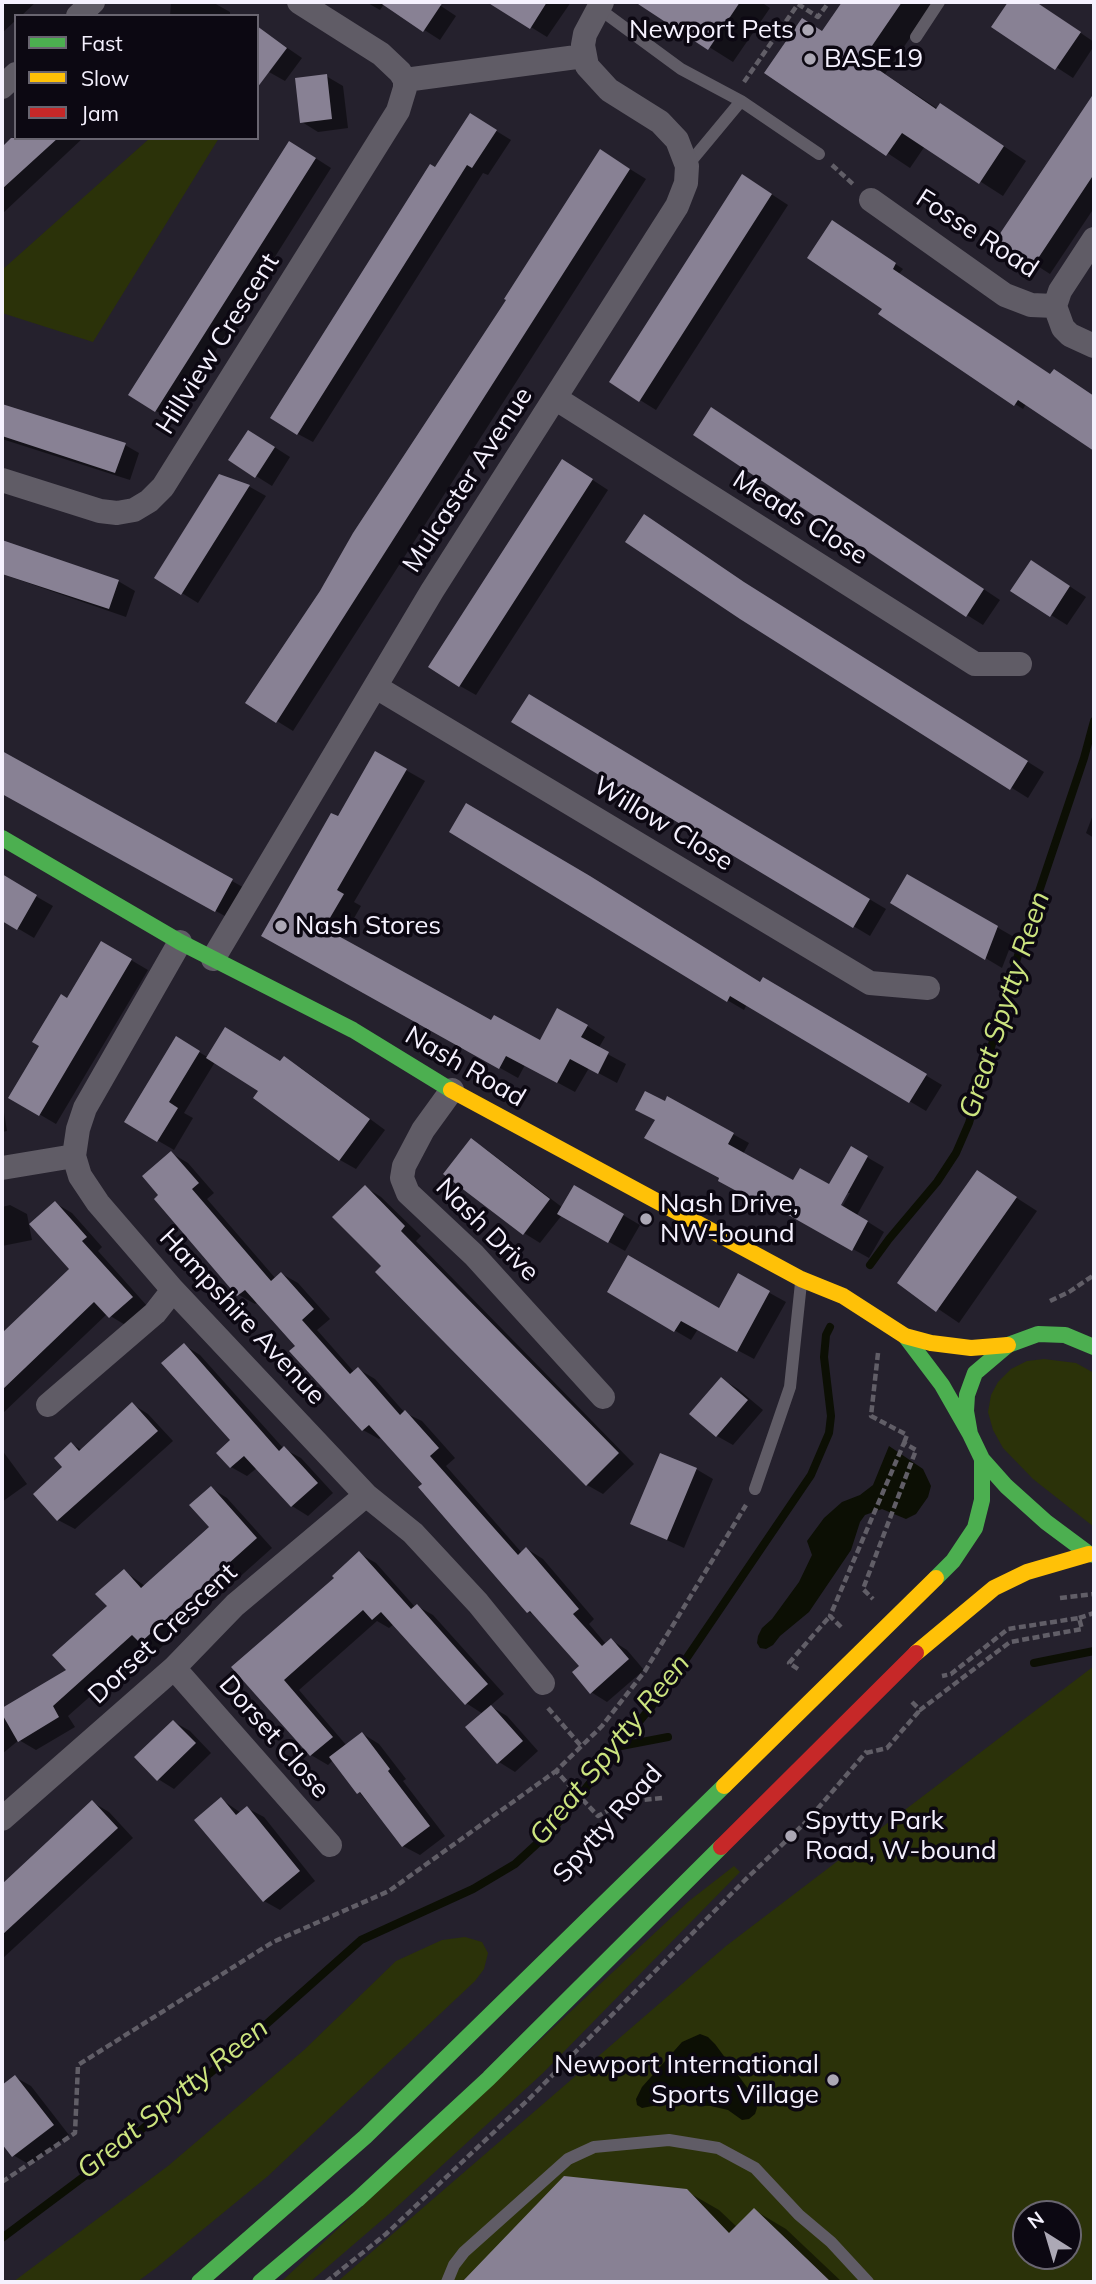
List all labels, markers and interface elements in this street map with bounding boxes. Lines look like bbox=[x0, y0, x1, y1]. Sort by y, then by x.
legend bbox=[14, 14, 259, 140]
place label: Newport Pets bbox=[629, 14, 794, 46]
marker: Newport Pets bbox=[800, 22, 816, 38]
text: Fast bbox=[81, 30, 123, 56]
place label: BASE19 bbox=[824, 43, 923, 75]
marker: BASE19 bbox=[802, 51, 818, 67]
text: Slow bbox=[81, 65, 129, 91]
text: Jam bbox=[81, 100, 119, 126]
street label: Fosse Road bbox=[910, 183, 1044, 285]
street label: Hillview Crescent bbox=[150, 248, 286, 440]
street label: Mulcaster Avenue bbox=[396, 382, 540, 578]
street label: Meads Close bbox=[727, 464, 873, 572]
street label: Willow Close bbox=[588, 770, 738, 878]
water label: Great Spytty Reen bbox=[953, 887, 1057, 1123]
place label: Nash Stores bbox=[295, 910, 441, 942]
marker: Nash Stores bbox=[273, 918, 289, 934]
street label: Nash Road bbox=[399, 1020, 531, 1114]
street label: Nash Drive bbox=[429, 1172, 545, 1288]
place label: Nash Drive, NW-bound bbox=[660, 1188, 799, 1250]
marker: Nash Drive, NW-bound bbox=[638, 1211, 654, 1227]
street label: Hampshire Avenue bbox=[152, 1223, 332, 1411]
street label: Dorset Crescent bbox=[82, 1557, 244, 1711]
water label: Great Spytty Reen bbox=[523, 1648, 697, 1852]
street label: Dorset Close bbox=[212, 1669, 336, 1805]
street label: Spytty Road bbox=[547, 1759, 669, 1889]
place label: Spytty Park Road, W-bound bbox=[805, 1805, 997, 1867]
marker: Spytty Park Road, W-bound bbox=[783, 1828, 799, 1844]
water label: Great Spytty Reen bbox=[71, 2012, 275, 2186]
place label: Newport International Sports Village bbox=[554, 2049, 819, 2110]
marker: Newport International Sports Village bbox=[825, 2072, 841, 2088]
north arrow bbox=[1012, 2200, 1082, 2270]
text: N bbox=[1023, 2206, 1049, 2234]

